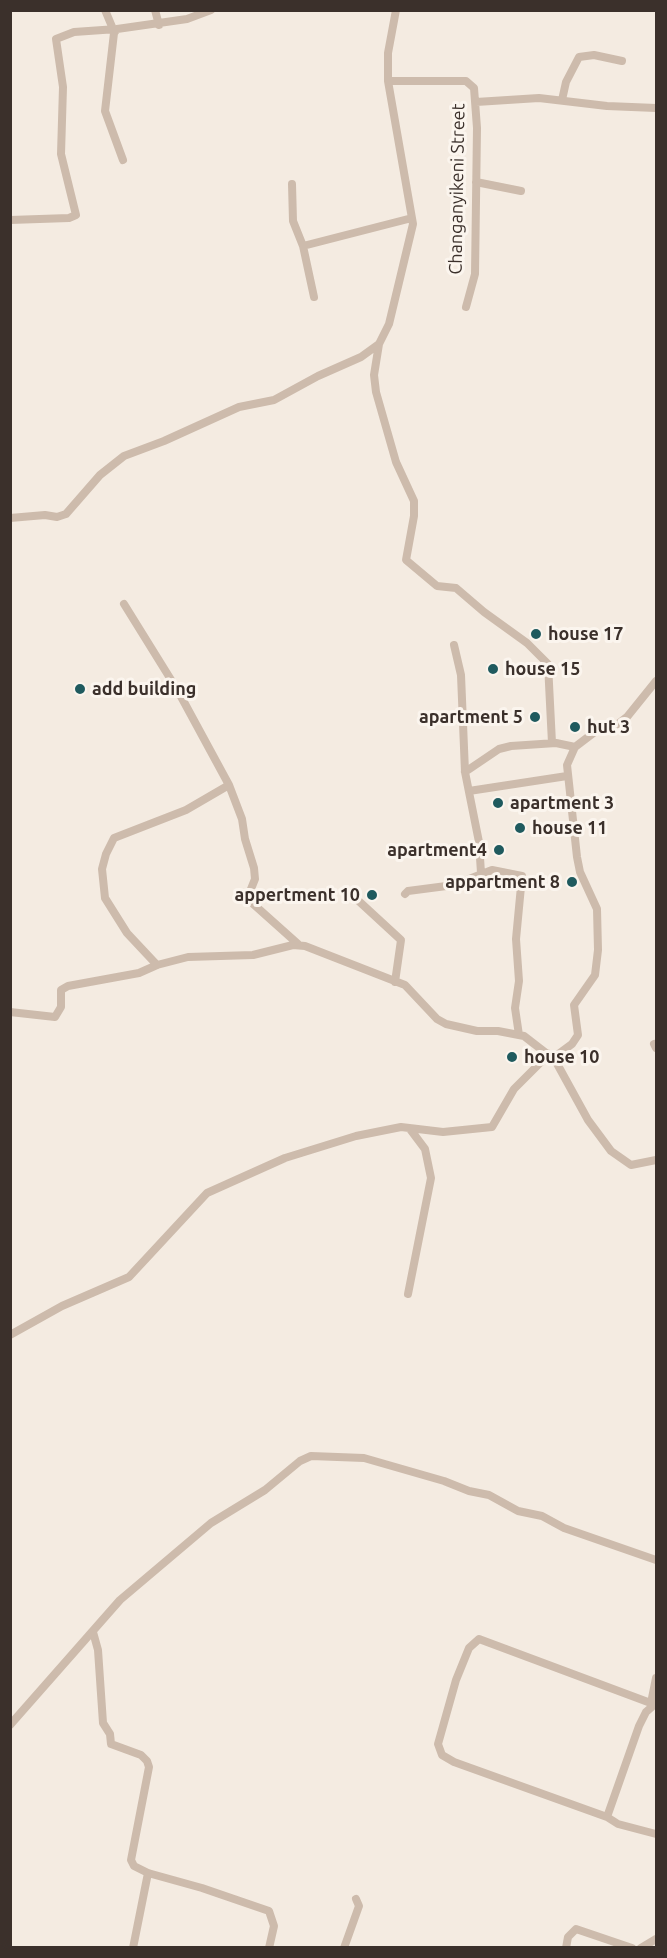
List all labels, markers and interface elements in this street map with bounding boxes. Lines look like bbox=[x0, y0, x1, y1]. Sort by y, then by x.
street label: Changanyikeni Street bbox=[445, 103, 469, 275]
place label: house 17 bbox=[548, 623, 623, 645]
marker: house 17 bbox=[529, 627, 543, 641]
place label: house 15 bbox=[505, 658, 580, 680]
marker: house 15 bbox=[486, 662, 500, 676]
place label: add building bbox=[92, 678, 196, 700]
marker: add building bbox=[73, 682, 87, 696]
place label: apartment 5 bbox=[419, 706, 523, 728]
marker: apartment 5 bbox=[528, 710, 542, 724]
place label: hut 3 bbox=[587, 716, 630, 738]
marker: hut 3 bbox=[568, 720, 582, 734]
place label: apartment 3 bbox=[510, 792, 614, 814]
marker: apartment 3 bbox=[491, 796, 505, 810]
place label: house 11 bbox=[532, 817, 607, 839]
marker: house 11 bbox=[513, 821, 527, 835]
place label: apartment4 bbox=[387, 839, 487, 861]
marker: apartment4 bbox=[492, 843, 506, 857]
place label: appartment 8 bbox=[445, 871, 560, 893]
marker: appartment 8 bbox=[565, 875, 579, 889]
place label: appertment 10 bbox=[234, 884, 360, 906]
marker: appertment 10 bbox=[365, 888, 379, 902]
place label: house 10 bbox=[524, 1046, 599, 1068]
marker: house 10 bbox=[505, 1050, 519, 1064]

